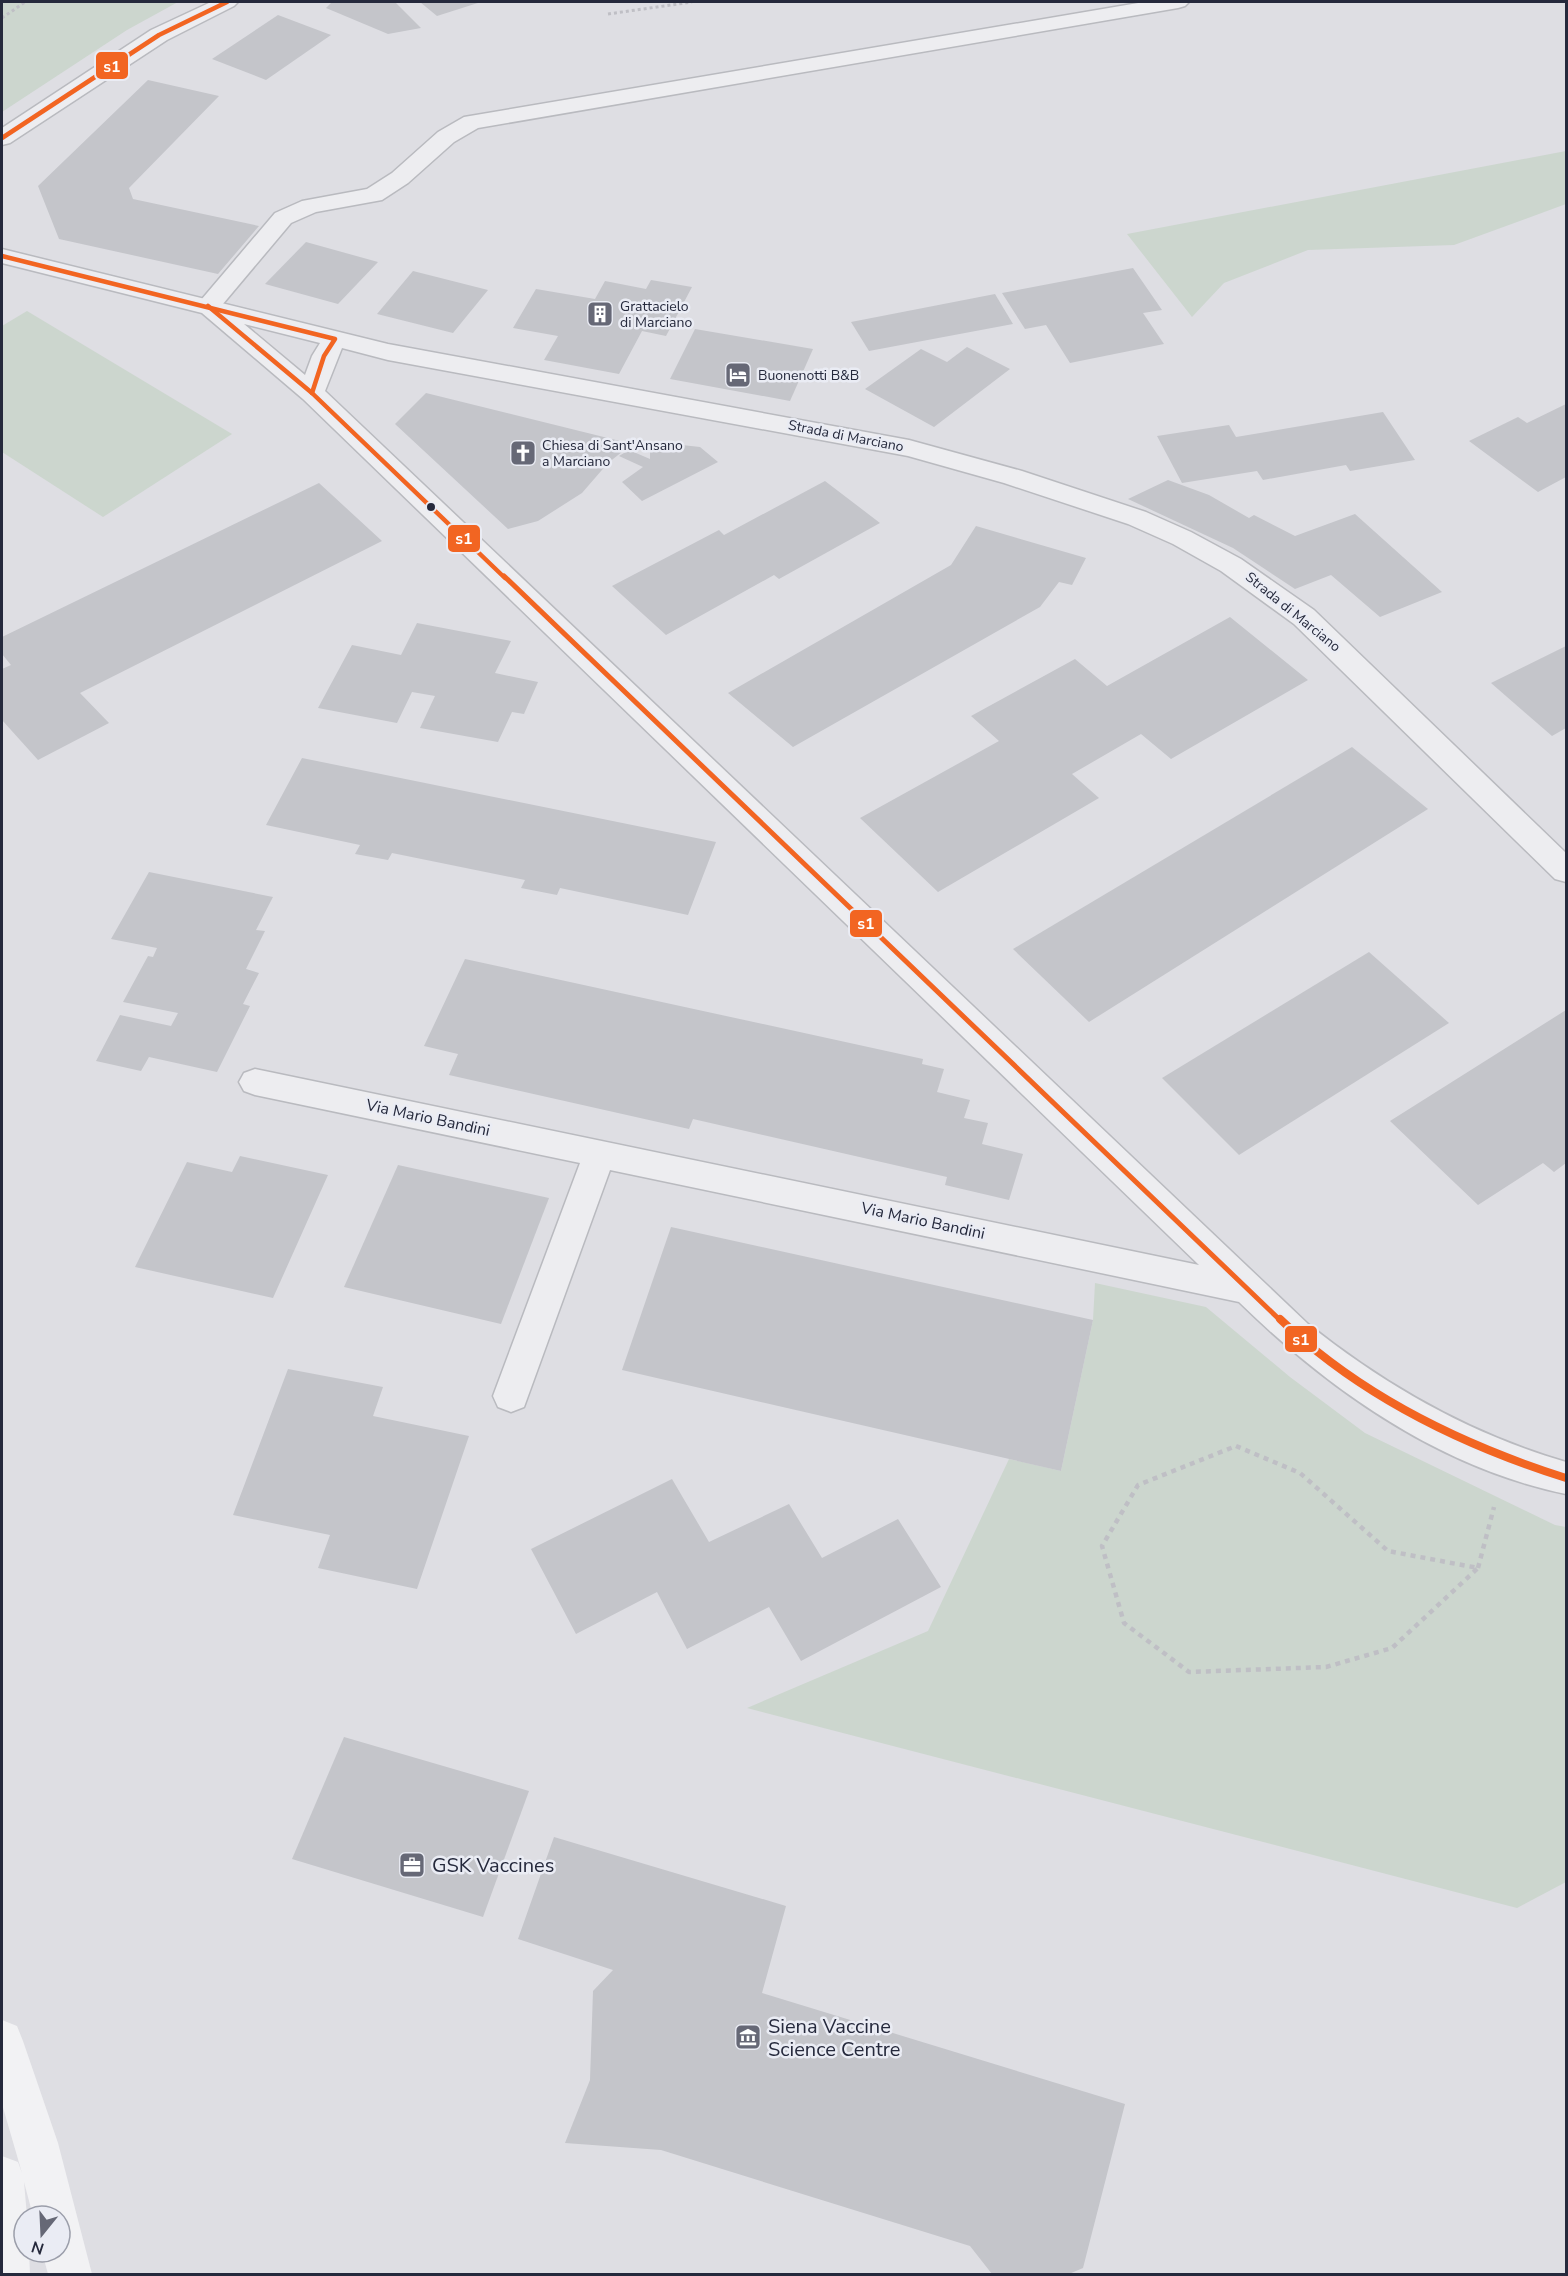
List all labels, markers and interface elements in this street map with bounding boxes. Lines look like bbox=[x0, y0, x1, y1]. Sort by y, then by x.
line badge: s1 bbox=[95, 51, 129, 80]
text: s1 bbox=[103, 56, 121, 78]
place label: Grattacielo di Marciano bbox=[620, 297, 692, 332]
building icon: Grattacielo di Marciano bbox=[585, 299, 615, 329]
hotel icon: Buonenotti B&B bbox=[723, 360, 753, 390]
place label: Buonenotti B&B bbox=[758, 366, 859, 385]
street label: Strada di Marciano bbox=[787, 415, 906, 457]
place label: Chiesa di Sant'Ansano a Marciano bbox=[542, 436, 683, 471]
church icon: Chiesa di Sant'Ansano a Marciano bbox=[508, 438, 538, 468]
unlabelled marker bbox=[425, 501, 437, 513]
line badge: s1 bbox=[447, 524, 481, 553]
text: s1 bbox=[455, 528, 473, 550]
street label: Strada di Marciano bbox=[1241, 568, 1345, 656]
line badge: s1 bbox=[849, 909, 883, 938]
text: s1 bbox=[857, 913, 875, 935]
street label: Via Mario Bandini bbox=[363, 1094, 492, 1142]
street label: Via Mario Bandini bbox=[858, 1197, 987, 1245]
line badge: s1 bbox=[1284, 1325, 1318, 1353]
text: s1 bbox=[1292, 1329, 1310, 1351]
office icon: GSK Vaccines bbox=[397, 1850, 427, 1880]
place label: GSK Vaccines bbox=[432, 1852, 554, 1879]
place label: Siena Vaccine Science Centre bbox=[768, 2013, 900, 2063]
museum icon: Siena Vaccine Science Centre bbox=[733, 2022, 763, 2052]
north arrow bbox=[12, 2204, 72, 2264]
text: N bbox=[29, 2235, 47, 2260]

